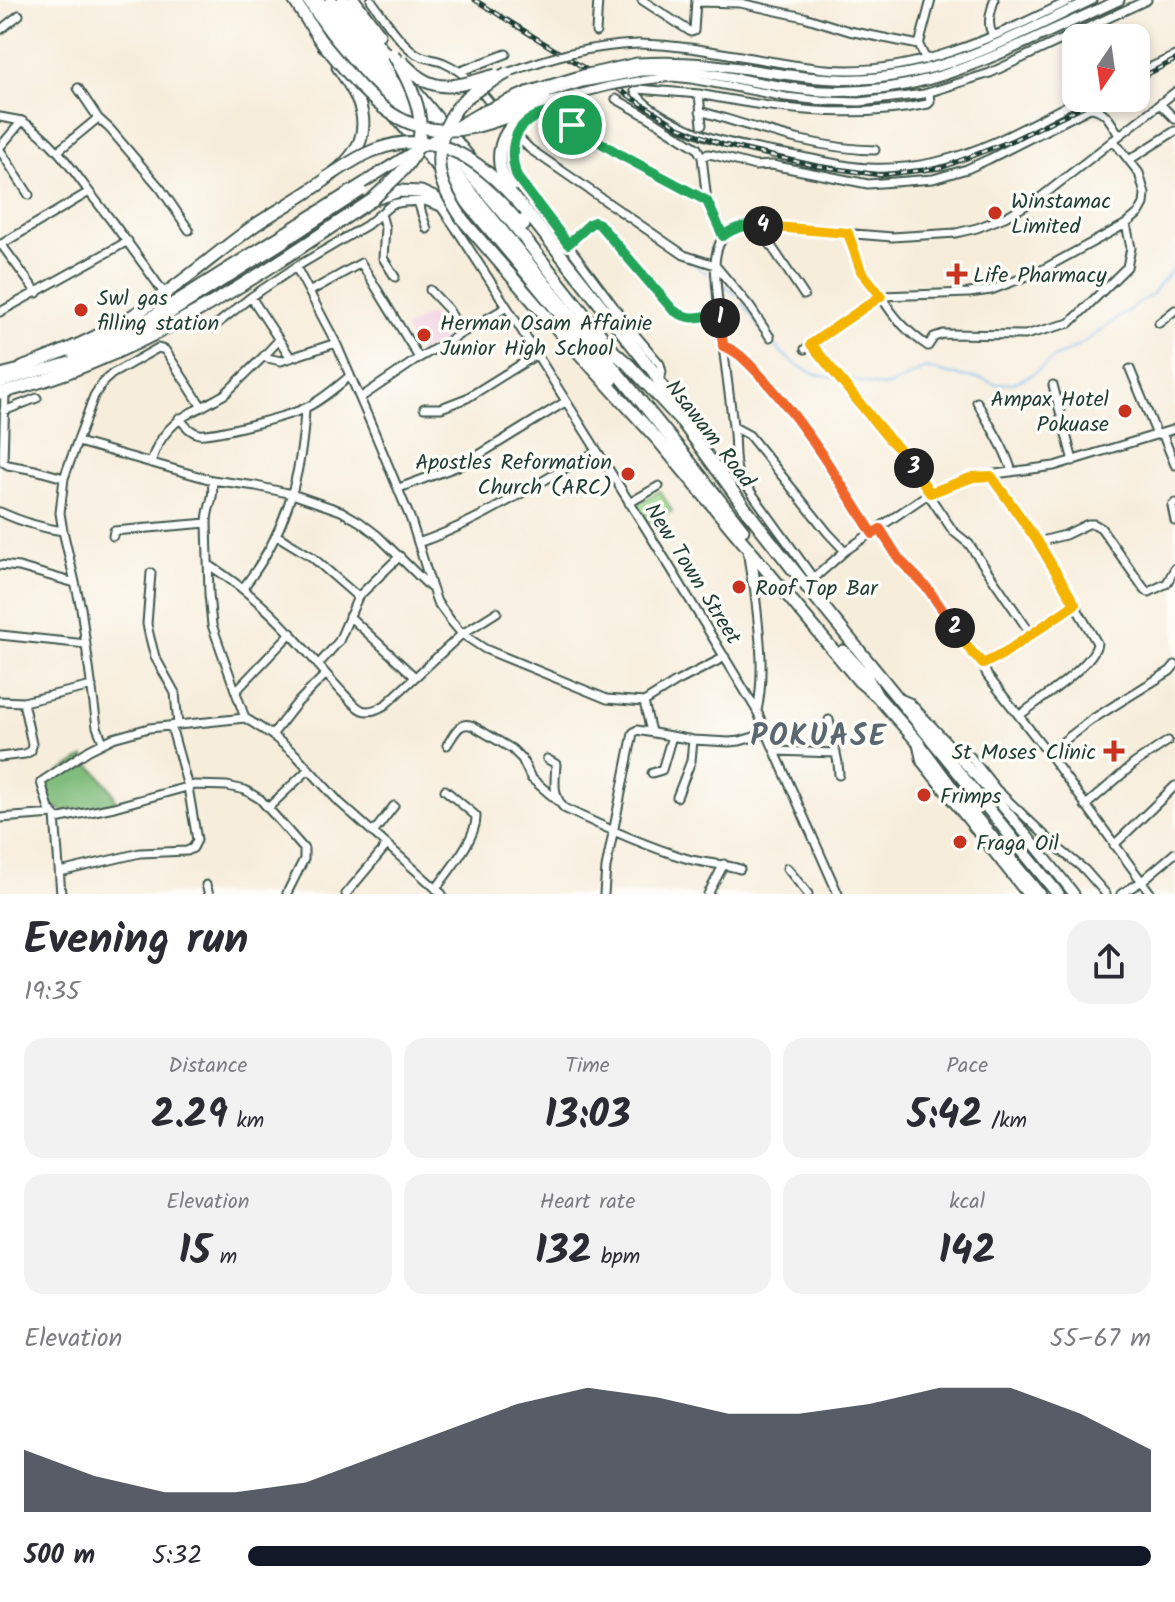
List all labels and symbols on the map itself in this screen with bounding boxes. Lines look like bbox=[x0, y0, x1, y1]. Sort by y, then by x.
north arrow bbox=[1062, 24, 1150, 112]
pin bbox=[538, 91, 606, 159]
place label: Winstamac Limited bbox=[1011, 185, 1111, 245]
marker: Winstamac Limited bbox=[986, 204, 1004, 222]
pin: 4 bbox=[743, 206, 783, 246]
place label: Life Pharmacy bbox=[973, 259, 1107, 294]
marker: Life Pharmacy bbox=[948, 265, 966, 283]
place label: Swl gas filling station bbox=[97, 282, 219, 342]
pin: 1 bbox=[700, 298, 740, 338]
marker: Swl gas filling station bbox=[72, 301, 90, 319]
place label: Herman Osam Affainie Junior High School bbox=[440, 307, 652, 367]
marker: Herman Osam Affainie Junior High School bbox=[415, 326, 433, 344]
street label: Nsawam Road bbox=[655, 372, 764, 497]
place label: Ampax Hotel Pokuase bbox=[991, 383, 1110, 443]
marker: Ampax Hotel Pokuase bbox=[1116, 402, 1134, 420]
place label: Apostles Reformation Church (ARC) bbox=[415, 446, 612, 506]
pin: 3 bbox=[894, 448, 934, 488]
marker: Apostles Reformation Church (ARC) bbox=[619, 465, 637, 483]
street label: New Town Street bbox=[634, 497, 750, 652]
place label: Roof Top Bar bbox=[755, 572, 879, 607]
marker: Roof Top Bar bbox=[730, 578, 748, 596]
pin: 2 bbox=[935, 608, 975, 648]
district label: POKUASE bbox=[751, 713, 887, 761]
place label: St Moses Clinic bbox=[952, 736, 1096, 771]
marker: St Moses Clinic bbox=[1103, 740, 1125, 762]
place label: Frimps bbox=[940, 780, 1002, 815]
marker: Frimps bbox=[915, 786, 933, 804]
place label: Fraga Oil bbox=[976, 827, 1059, 862]
marker: Fraga Oil bbox=[951, 833, 969, 851]

